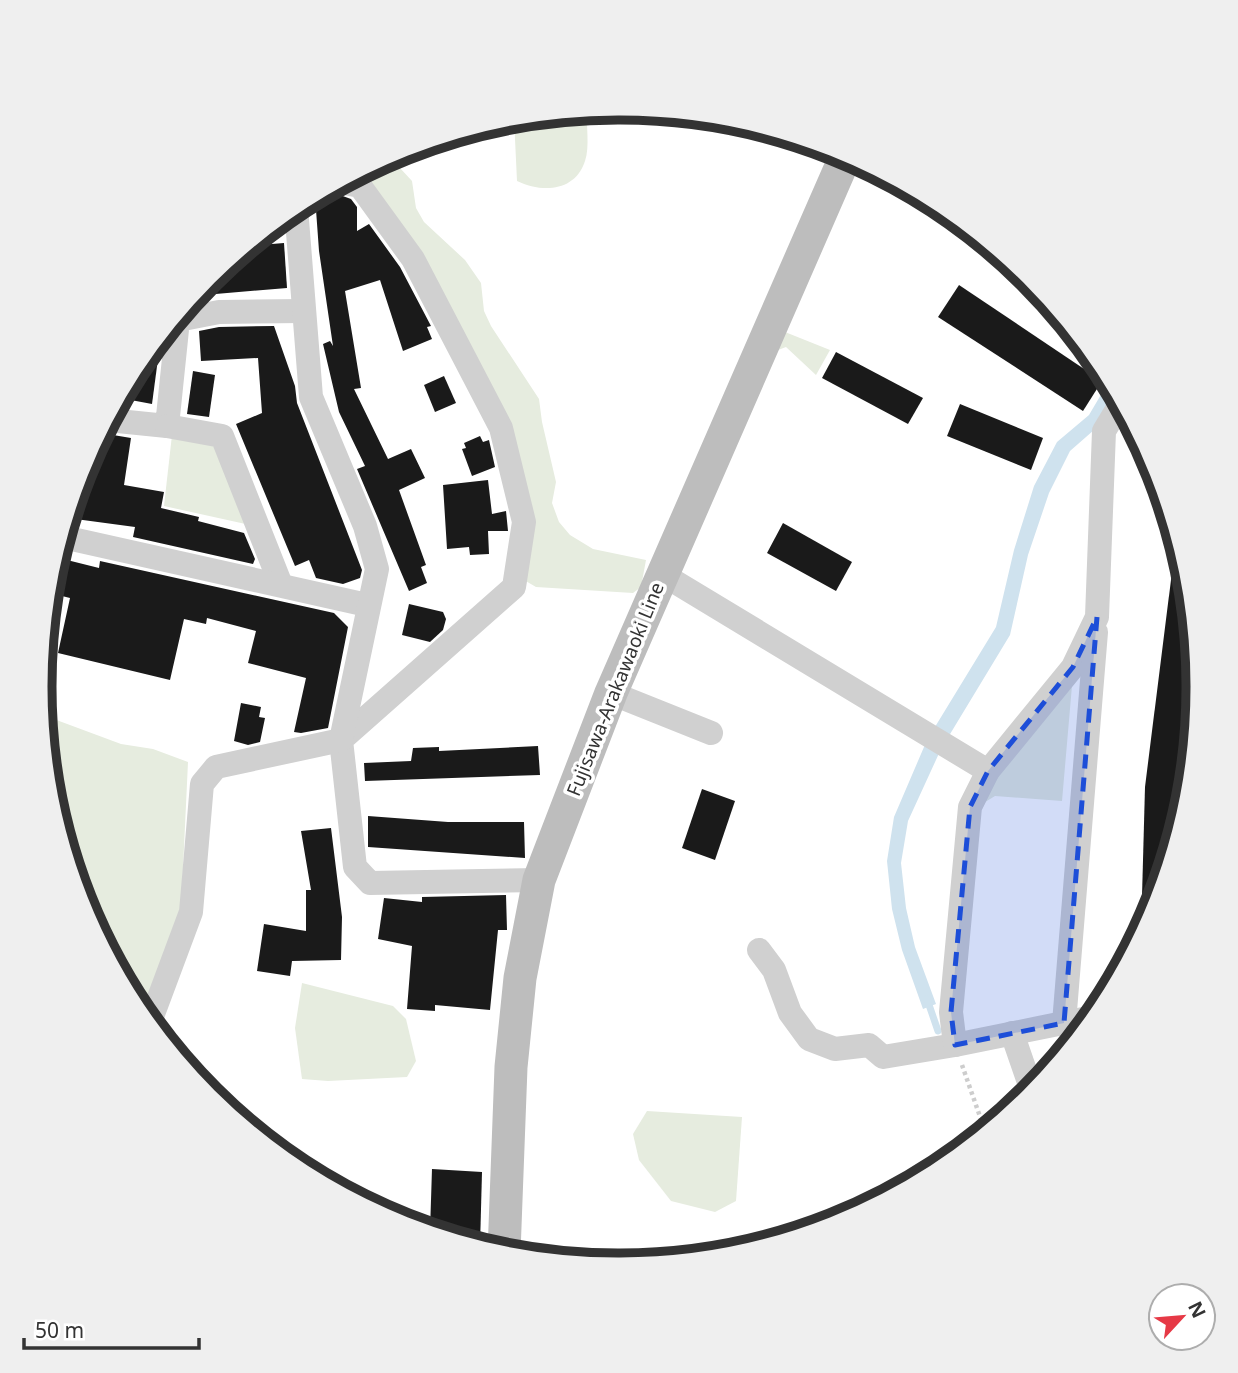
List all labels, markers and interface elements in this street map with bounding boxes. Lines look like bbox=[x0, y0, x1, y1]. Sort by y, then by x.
street label: Fujisawa-Arakawaoki Line bbox=[560, 578, 670, 800]
north arrow bbox=[1147, 1282, 1217, 1352]
text: N bbox=[1182, 1297, 1212, 1322]
scale bar bbox=[24, 1306, 200, 1350]
text: 50 m bbox=[35, 1316, 84, 1344]

